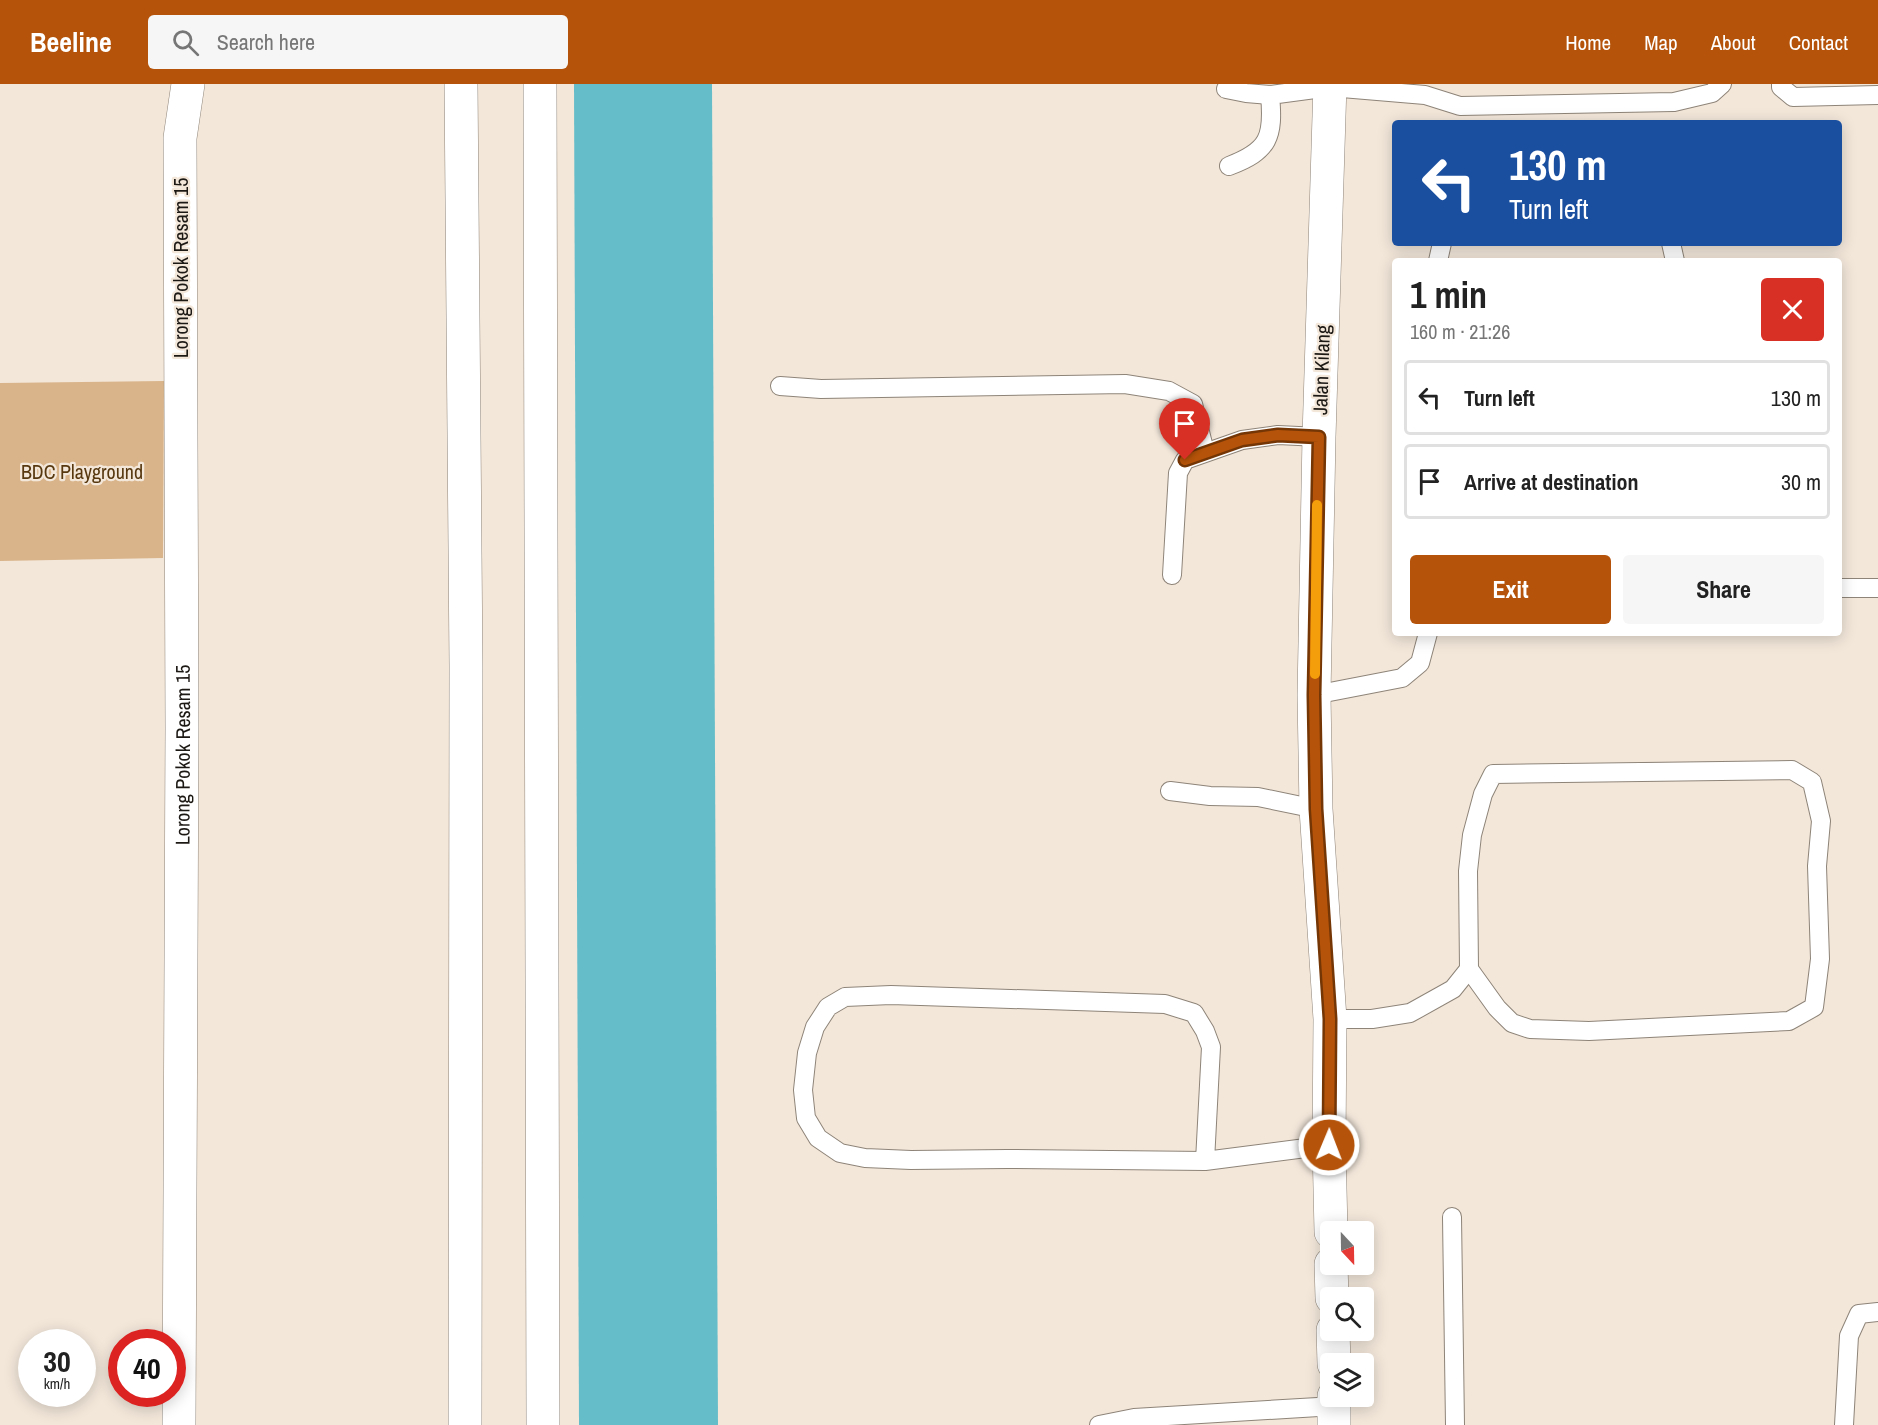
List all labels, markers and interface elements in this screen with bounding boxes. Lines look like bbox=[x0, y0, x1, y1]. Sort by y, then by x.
search box bbox=[148, 15, 568, 69]
text: Beeline bbox=[30, 23, 112, 61]
icon: search bbox=[169, 26, 202, 59]
text: Search here bbox=[217, 27, 315, 57]
text: Home bbox=[1565, 28, 1611, 57]
text: Map bbox=[1644, 28, 1678, 57]
text: About bbox=[1711, 28, 1756, 57]
text: Contact bbox=[1789, 28, 1848, 57]
text: 130 m bbox=[1509, 137, 1607, 193]
icon: left bbox=[1410, 144, 1488, 222]
street label: Lorong Pokok Resam 15 bbox=[167, 178, 194, 358]
text: Turn left bbox=[1509, 191, 1588, 227]
text: 1 min bbox=[1410, 271, 1487, 319]
button: close bbox=[1761, 278, 1824, 341]
text: 160 m · 21:26 bbox=[1410, 318, 1510, 345]
street label: Jalan Kilang bbox=[1306, 324, 1336, 416]
icon: left bbox=[1413, 381, 1446, 414]
text: Turn left bbox=[1464, 383, 1535, 413]
text: 130 m bbox=[1771, 383, 1821, 413]
pin bbox=[1159, 398, 1210, 460]
icon: arrive bbox=[1168, 407, 1201, 440]
park label: BDC Playground bbox=[21, 458, 143, 485]
icon: arrive bbox=[1413, 465, 1446, 498]
text: Arrive at destination bbox=[1464, 467, 1638, 497]
text: 30 m bbox=[1781, 467, 1821, 497]
button: Exit bbox=[1410, 555, 1611, 624]
button: Share bbox=[1623, 555, 1824, 624]
street label: Lorong Pokok Resam 15 bbox=[168, 665, 196, 845]
position arrow bbox=[1297, 1113, 1361, 1177]
north arrow bbox=[1320, 1221, 1374, 1275]
map controls bbox=[1320, 1221, 1374, 1407]
button: search bbox=[1320, 1287, 1374, 1341]
speed limit sign: 40 bbox=[108, 1329, 186, 1407]
text: 30 bbox=[43, 1341, 71, 1381]
button: layers bbox=[1320, 1353, 1374, 1407]
text: km/h bbox=[44, 1373, 70, 1394]

